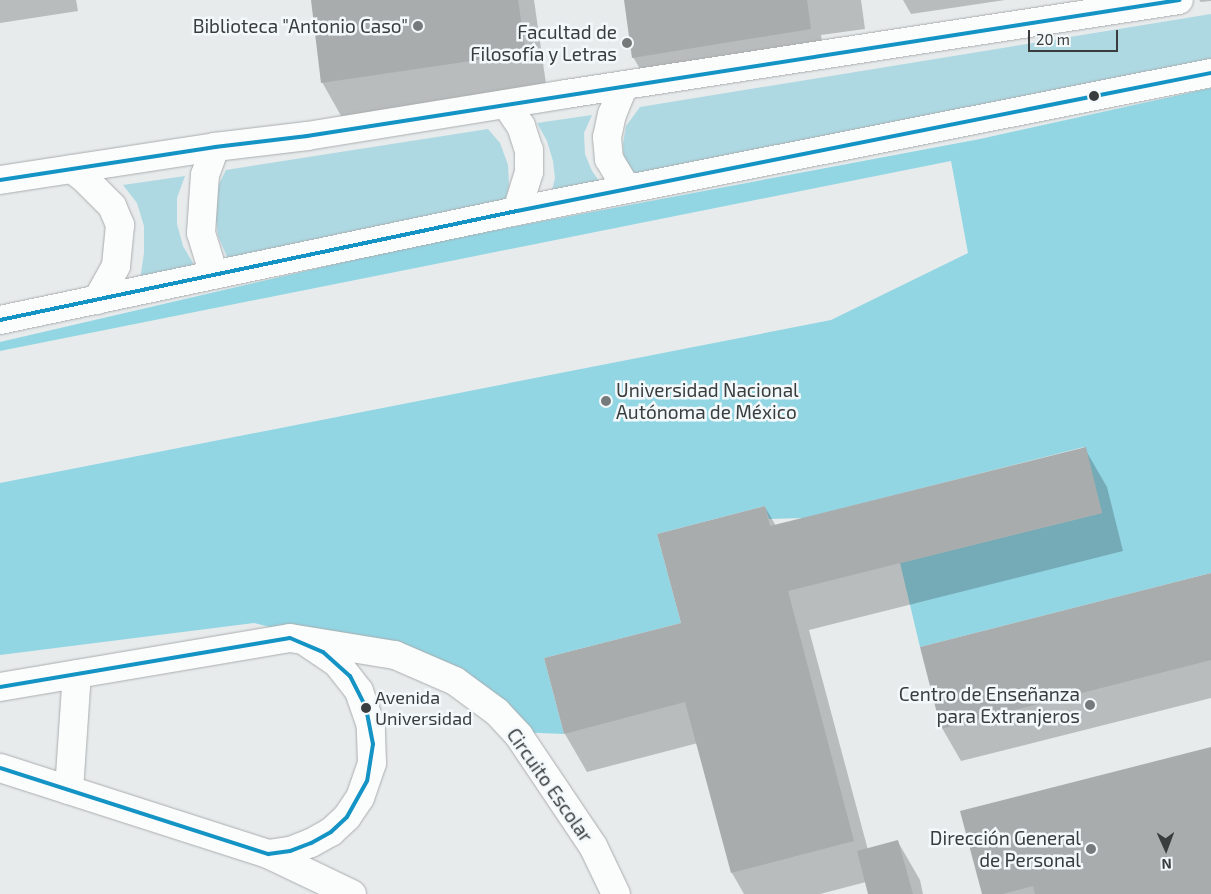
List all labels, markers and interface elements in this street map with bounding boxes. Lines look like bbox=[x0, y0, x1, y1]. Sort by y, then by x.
place label: Biblioteca "Antonio Caso" bbox=[192, 15, 408, 37]
marker: Biblioteca "Antonio Caso" bbox=[412, 20, 424, 32]
scale bar bbox=[1031, 20, 1121, 52]
place label: Facultad de Filosofía y Letras bbox=[469, 21, 617, 65]
text: 20 m bbox=[1036, 30, 1070, 48]
marker: Facultad de Filosofía y Letras bbox=[621, 37, 633, 49]
unlabelled marker bbox=[1089, 91, 1099, 101]
place label: Universidad Nacional Autónoma de México bbox=[616, 379, 799, 423]
marker: Universidad Nacional Autónoma de México bbox=[600, 395, 612, 407]
place label: Centro de Enseñanza para Extranjeros bbox=[899, 683, 1080, 727]
place label: Avenida Universidad bbox=[375, 687, 472, 730]
marker: Centro de Enseñanza para Extranjeros bbox=[1084, 699, 1096, 711]
marker: Avenida Universidad bbox=[361, 703, 371, 713]
street label: Circuito Escolar bbox=[502, 724, 598, 846]
north arrow bbox=[1141, 824, 1191, 874]
place label: Dirección General de Personal bbox=[930, 827, 1081, 871]
marker: Dirección General de Personal bbox=[1085, 843, 1097, 855]
text: N bbox=[1161, 856, 1172, 873]

